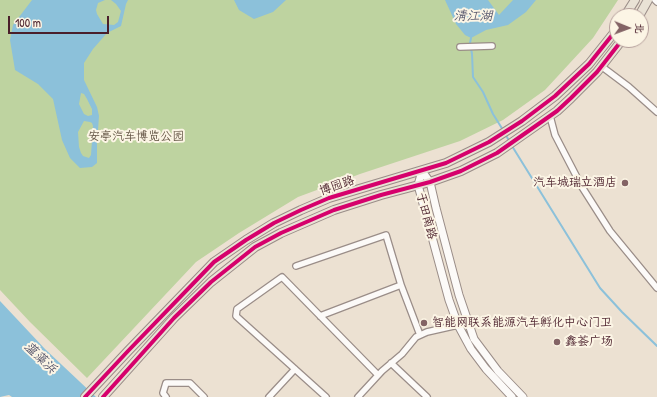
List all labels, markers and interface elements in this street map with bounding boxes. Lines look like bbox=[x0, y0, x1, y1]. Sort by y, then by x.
scale bar bbox=[10, 8, 111, 34]
north arrow bbox=[609, 8, 649, 48]
water label: 清江湖 bbox=[454, 9, 492, 25]
text: 100 m bbox=[15, 14, 41, 31]
text: 北 bbox=[633, 23, 647, 34]
park label: 安亭汽车博览公园 bbox=[88, 130, 184, 144]
street label: 博园路 bbox=[318, 173, 356, 199]
place label: 汽车城瑞立酒店 bbox=[533, 176, 617, 190]
marker: 汽车城瑞立酒店 bbox=[620, 178, 630, 188]
street label: 于田南路 bbox=[413, 191, 439, 241]
place label: 智能网联系能源汽车孵化中心门卫 bbox=[432, 316, 612, 330]
marker: 智能网联系能源汽车孵化中心门卫 bbox=[419, 318, 429, 328]
place label: 鑫荟广场 bbox=[565, 335, 613, 349]
marker: 鑫荟广场 bbox=[552, 337, 562, 347]
water label: 蕰藻浜 bbox=[21, 339, 59, 377]

